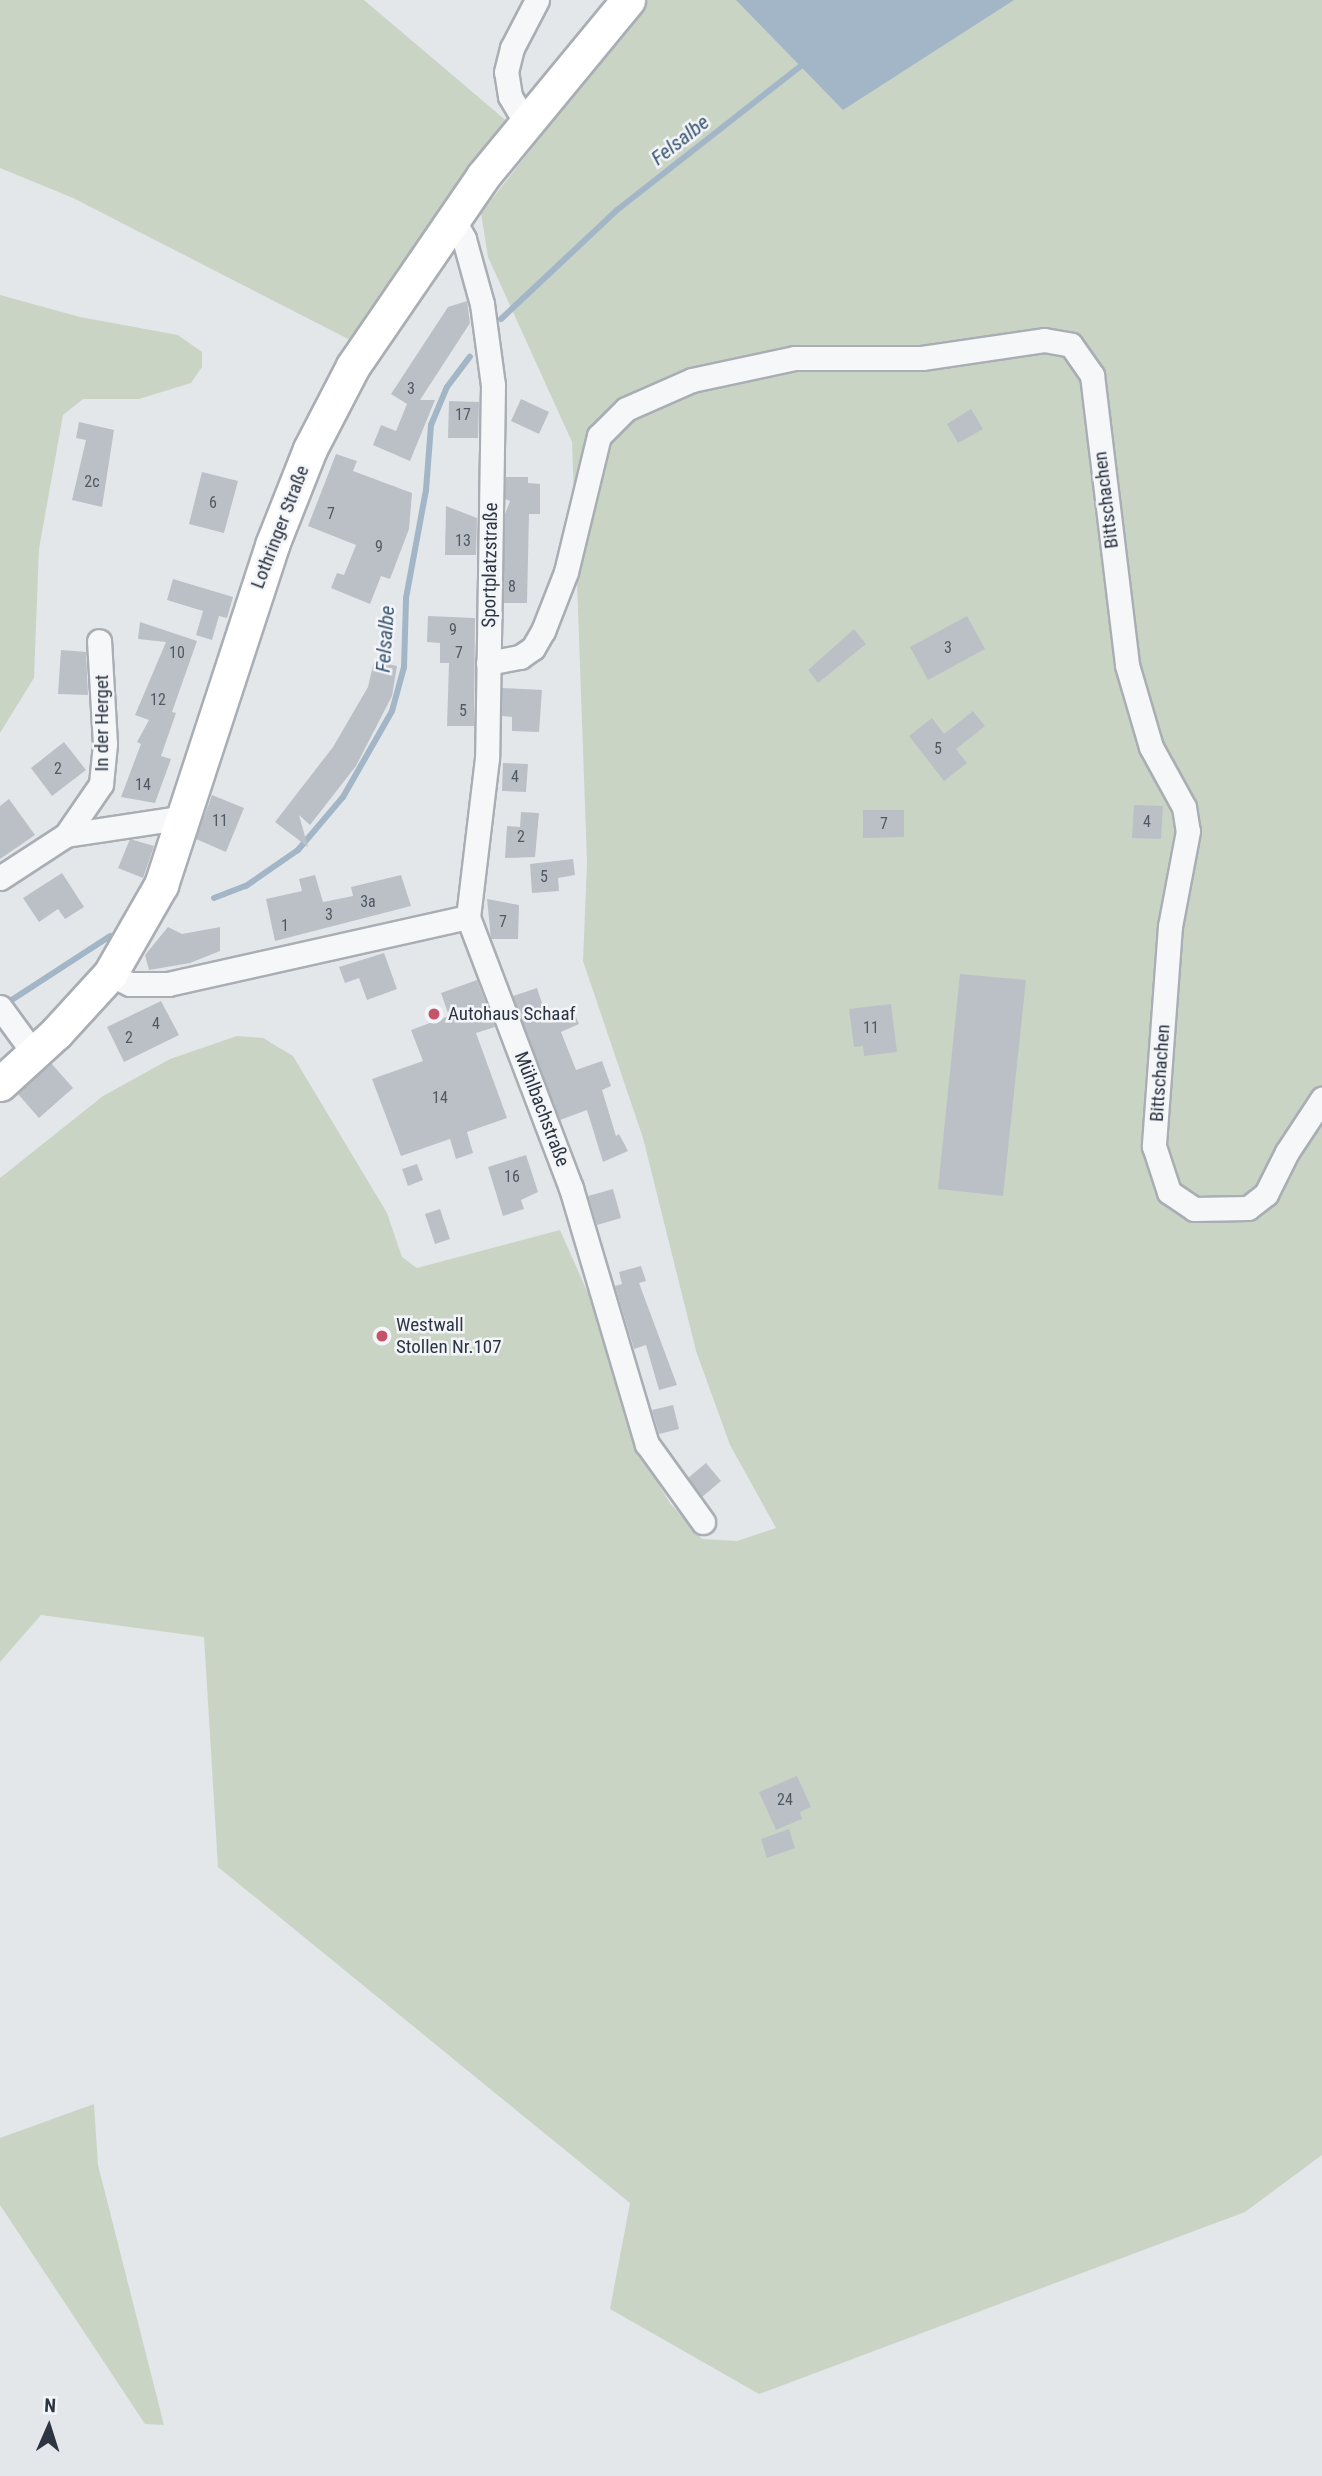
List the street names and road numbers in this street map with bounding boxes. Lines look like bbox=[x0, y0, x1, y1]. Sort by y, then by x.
street label: Bittschachen bbox=[1089, 450, 1123, 550]
street label: Lothringer Straße bbox=[246, 462, 314, 592]
street label: Sportplatzstraße bbox=[478, 502, 502, 628]
street label: In der Herget bbox=[91, 675, 113, 771]
street label: Bittschachen bbox=[1145, 1023, 1175, 1123]
street label: Mühlbachstraße bbox=[510, 1048, 574, 1170]

